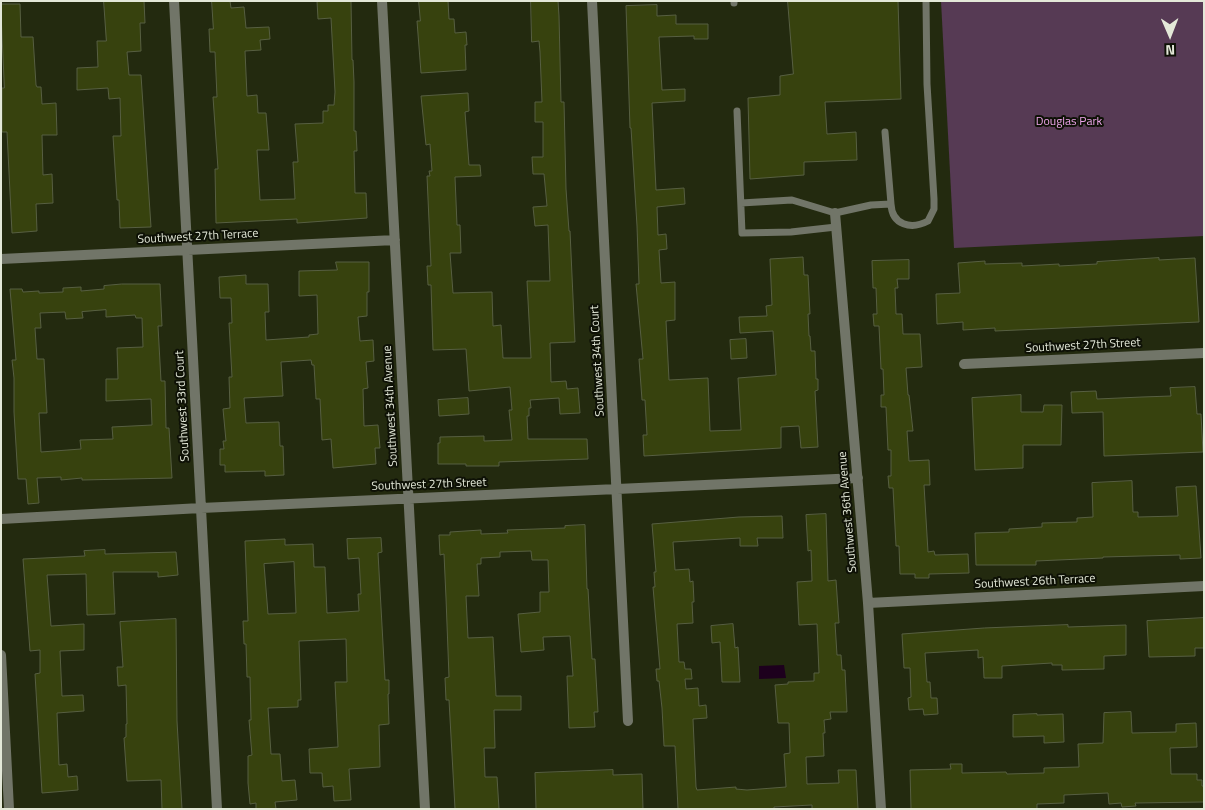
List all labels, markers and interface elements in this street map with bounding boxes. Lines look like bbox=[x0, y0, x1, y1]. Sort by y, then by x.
north arrow bbox=[1145, 10, 1195, 60]
text: N bbox=[1165, 40, 1175, 61]
park label: Douglas Park bbox=[1036, 115, 1102, 129]
street label: Southwest 27th Terrace bbox=[137, 227, 259, 247]
street label: Southwest 34th Court bbox=[588, 305, 608, 417]
street label: Southwest 27th Street bbox=[1025, 336, 1141, 356]
street label: Southwest 34th Avenue bbox=[381, 345, 401, 467]
street label: Southwest 33rd Court bbox=[173, 350, 193, 462]
street label: Southwest 36th Avenue bbox=[836, 451, 860, 573]
street label: Southwest 27th Street bbox=[371, 476, 487, 494]
street label: Southwest 26th Terrace bbox=[974, 572, 1096, 592]

